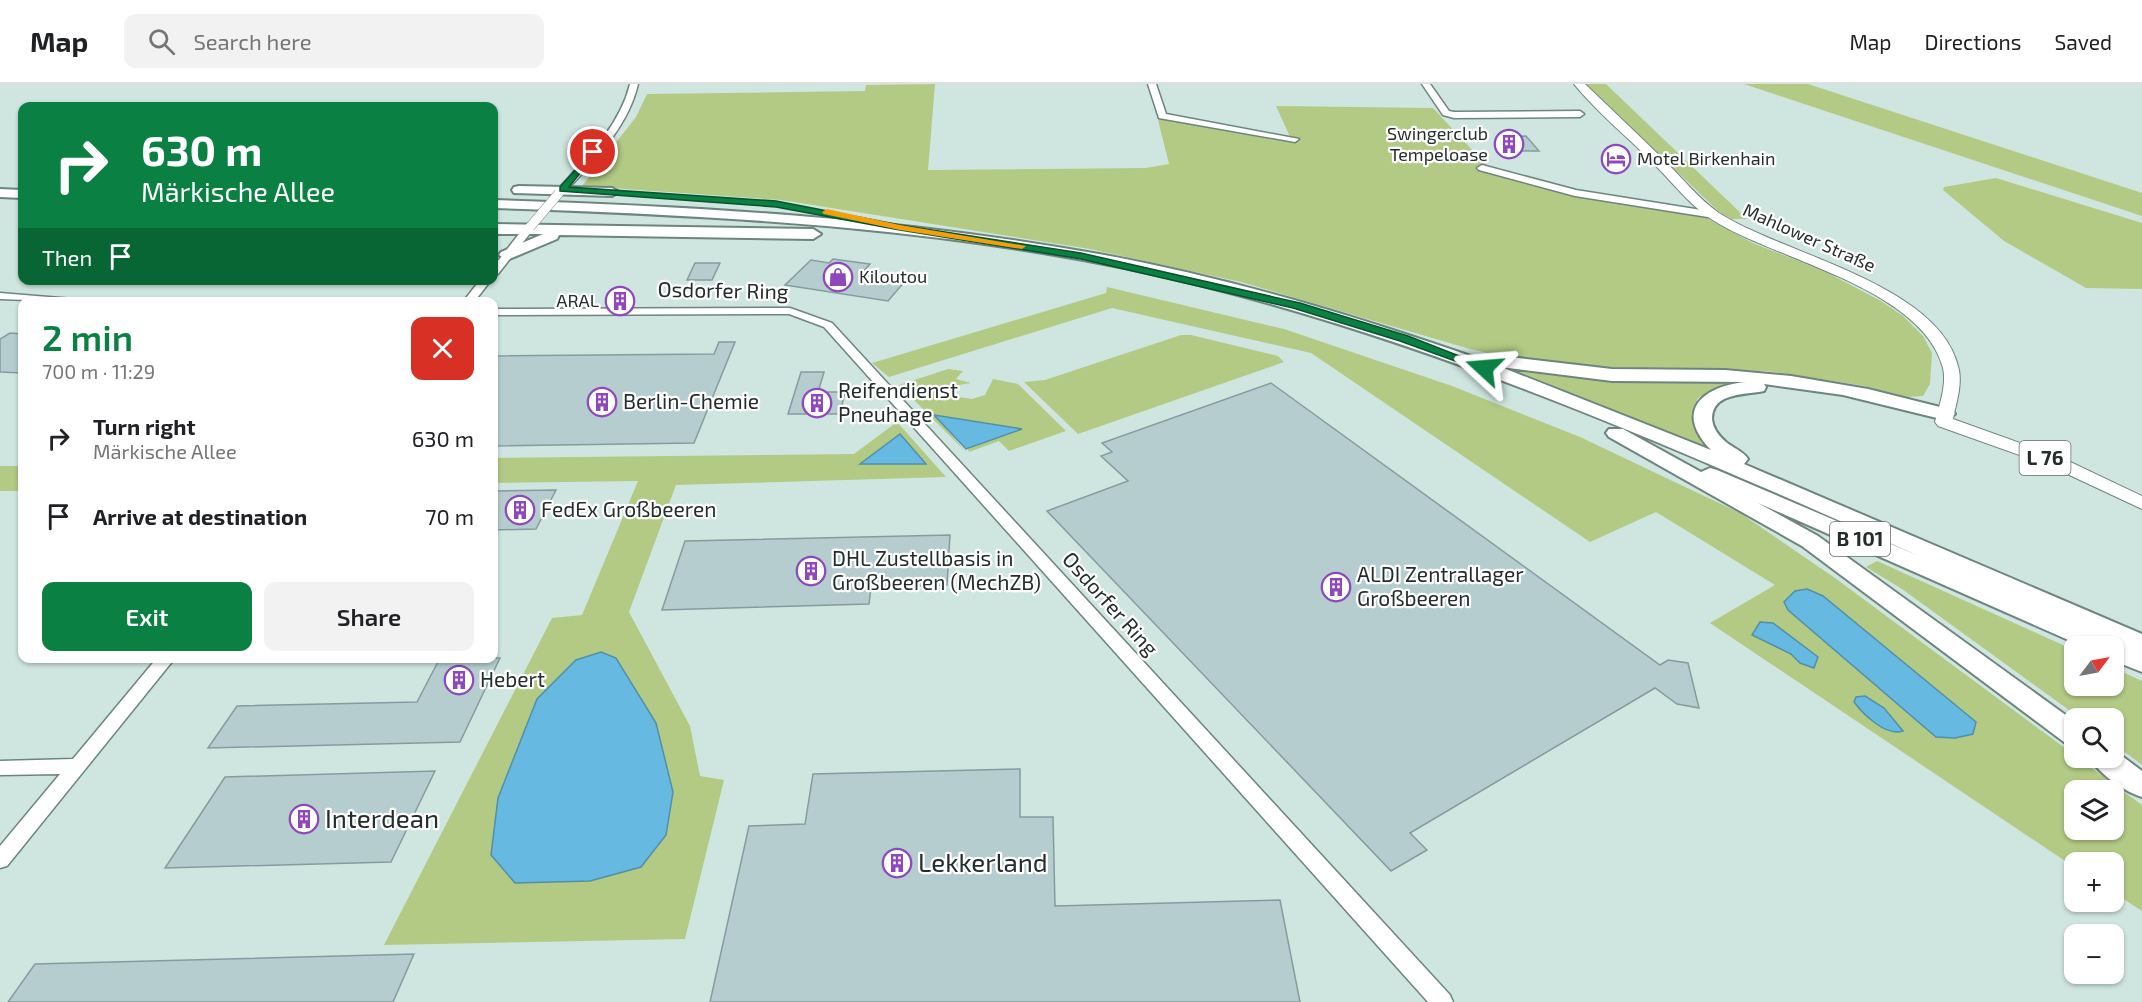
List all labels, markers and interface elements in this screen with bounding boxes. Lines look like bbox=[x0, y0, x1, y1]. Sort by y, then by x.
search box bbox=[124, 14, 544, 68]
text: Map bbox=[30, 24, 88, 58]
icon: search bbox=[145, 25, 178, 58]
text: Search here bbox=[193, 28, 312, 54]
text: Map bbox=[1849, 29, 1892, 54]
text: Directions bbox=[1925, 29, 2021, 54]
text: Saved bbox=[2054, 29, 2112, 54]
place label: Swingerclub Tempeloase bbox=[1387, 122, 1488, 165]
text: 630 m bbox=[141, 124, 262, 174]
icon: right bbox=[42, 126, 120, 204]
pin bbox=[567, 126, 618, 177]
building icon: Swingerclub Tempeloase bbox=[1493, 128, 1525, 160]
icon: arrive bbox=[576, 135, 609, 168]
hotel icon: Motel Birkenhain bbox=[1600, 143, 1632, 175]
place label: Motel Birkenhain bbox=[1637, 147, 1776, 169]
text: Märkische Allee bbox=[141, 175, 335, 207]
street label: Mahlower Straße bbox=[1740, 198, 1879, 276]
icon: arrive bbox=[104, 240, 137, 273]
text: Then bbox=[42, 244, 92, 270]
shop icon: Kiloutou bbox=[822, 261, 854, 293]
place label: Kiloutou bbox=[859, 265, 927, 287]
street label: Osdorfer Ring bbox=[657, 276, 789, 303]
building icon: ARAL bbox=[604, 285, 636, 317]
place label: ARAL bbox=[556, 289, 599, 311]
text: 2 min bbox=[42, 315, 133, 358]
button: close bbox=[411, 317, 474, 380]
position arrow bbox=[1452, 336, 1516, 400]
text: 700 m · 11:29 bbox=[42, 359, 155, 383]
place label: Reifendienst Pneuhage bbox=[838, 377, 958, 426]
building icon: Berlin-Chemie bbox=[586, 386, 618, 418]
building icon: Reifendienst Pneuhage bbox=[801, 387, 833, 419]
place label: Berlin-Chemie bbox=[623, 388, 759, 413]
text: Turn right bbox=[93, 413, 195, 439]
icon: right bbox=[42, 422, 75, 455]
text: 630 m bbox=[412, 425, 474, 451]
text: Märkische Allee bbox=[93, 439, 237, 463]
road number: L 76 bbox=[2020, 441, 2070, 475]
building icon: FedEx Großbeeren bbox=[504, 494, 536, 526]
place label: FedEx Großbeeren bbox=[541, 496, 716, 521]
icon: arrive bbox=[42, 500, 75, 533]
text: Arrive at destination bbox=[93, 503, 307, 529]
text: 70 m bbox=[425, 503, 474, 529]
road number: B 101 bbox=[1830, 522, 1890, 556]
place label: DHL Zustellbasis in Großbeeren (MechZB) bbox=[832, 545, 1041, 594]
street label: Osdorfer Ring bbox=[1058, 546, 1164, 660]
building icon: DHL Zustellbasis in Großbeeren (MechZB) bbox=[795, 555, 827, 587]
place label: ALDI Zentrallager Großbeeren bbox=[1357, 561, 1524, 610]
building icon: ALDI Zentrallager Großbeeren bbox=[1320, 571, 1352, 603]
button: Exit bbox=[42, 582, 252, 651]
button: Share bbox=[264, 582, 474, 651]
north arrow bbox=[2064, 636, 2124, 696]
map controls bbox=[2064, 636, 2124, 984]
building icon: Hebert bbox=[443, 664, 475, 696]
place label: Hebert bbox=[480, 666, 545, 691]
button: search bbox=[2064, 708, 2124, 768]
button: layers bbox=[2064, 780, 2124, 840]
place label: Interdean bbox=[325, 802, 439, 833]
building icon: Interdean bbox=[288, 803, 320, 835]
place label: Lekkerland bbox=[918, 846, 1048, 877]
building icon: Lekkerland bbox=[881, 847, 913, 879]
button: + bbox=[2064, 852, 2124, 912]
button: − bbox=[2064, 924, 2124, 984]

